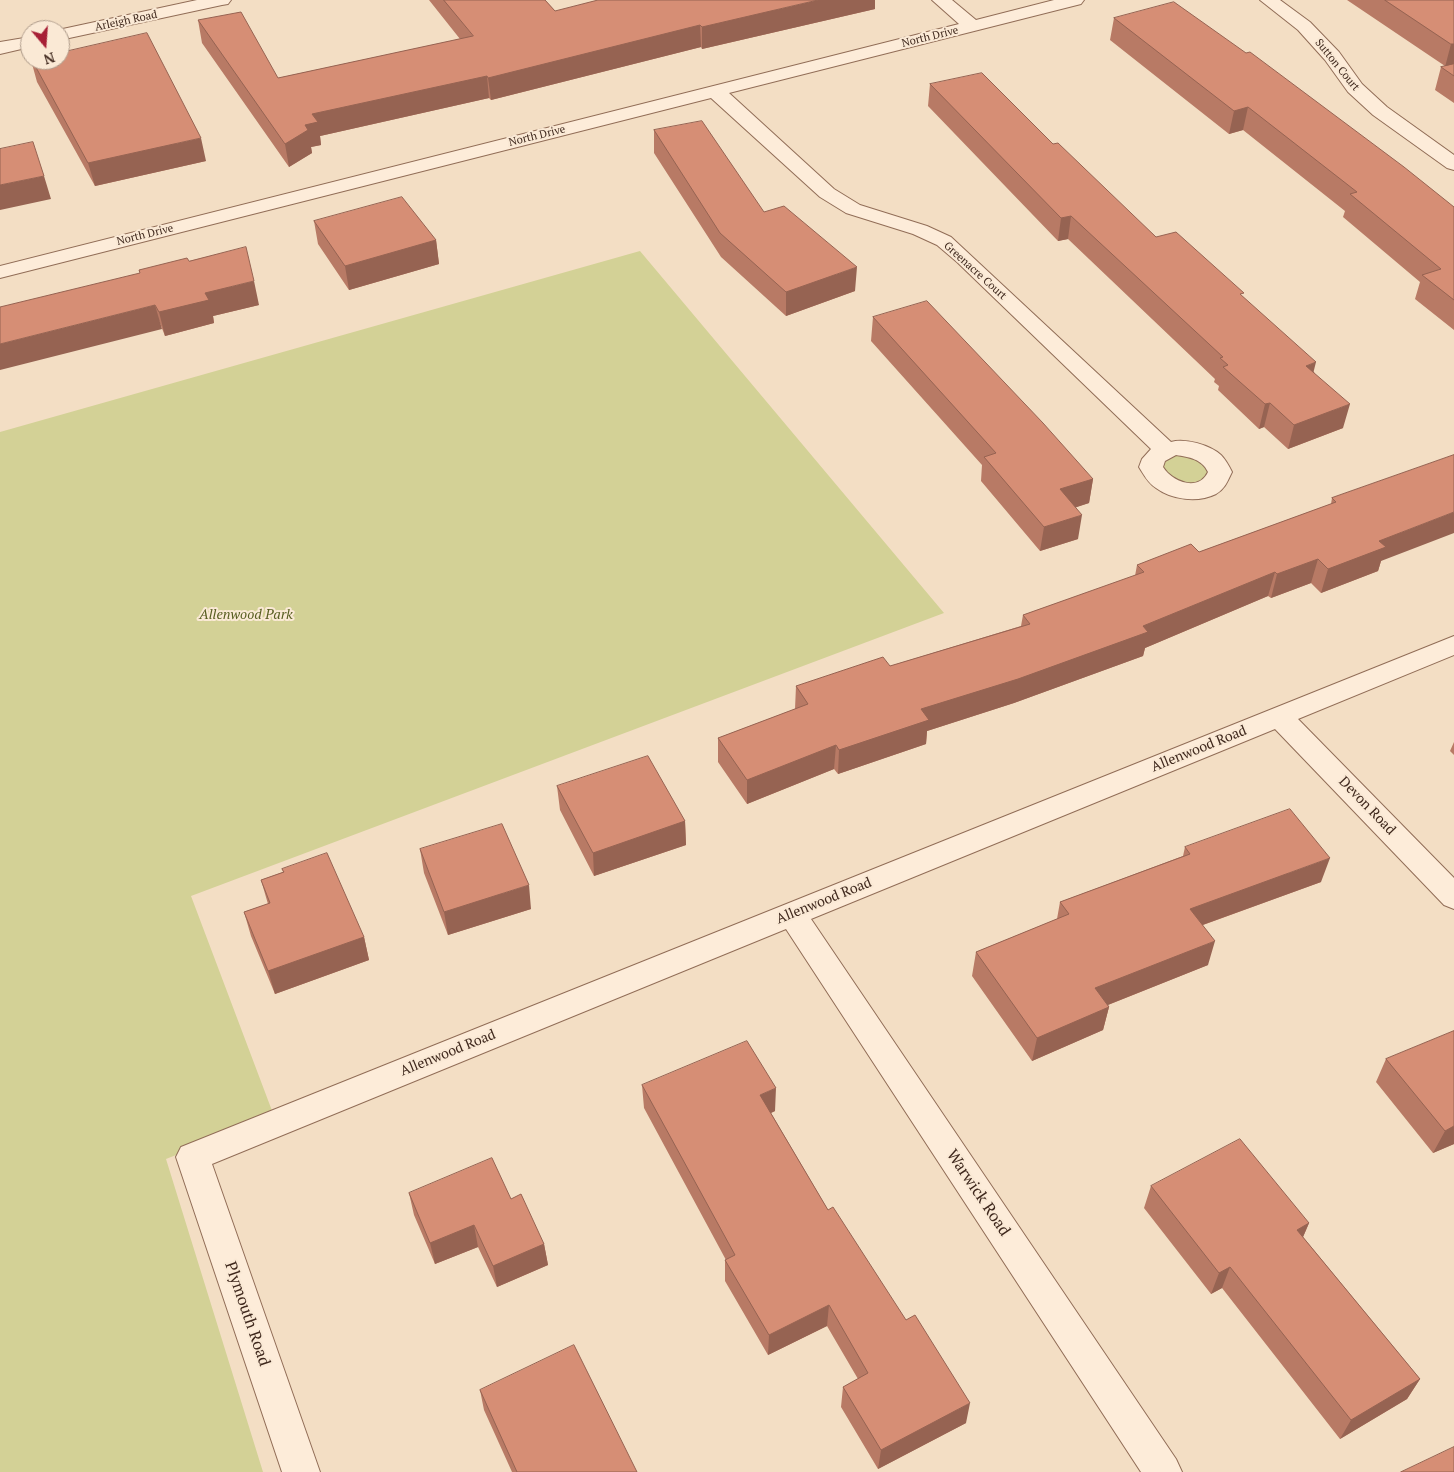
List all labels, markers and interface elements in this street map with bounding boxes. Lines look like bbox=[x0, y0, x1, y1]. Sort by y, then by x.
street label: Arleigh Road bbox=[94, 8, 158, 34]
north arrow bbox=[20, 20, 70, 70]
street label: North Drive bbox=[900, 24, 960, 50]
street label: Sutton Court bbox=[1312, 36, 1362, 94]
text: N bbox=[41, 48, 57, 69]
street label: North Drive bbox=[507, 123, 567, 149]
street label: North Drive bbox=[115, 222, 175, 248]
street label: Greenacre Court bbox=[941, 239, 1009, 303]
park label: Allenwood Park bbox=[199, 607, 293, 623]
street label: Allenwood Road bbox=[1149, 722, 1249, 776]
street label: Devon Road bbox=[1335, 773, 1399, 839]
street label: Allenwood Road bbox=[774, 874, 874, 928]
street label: Allenwood Road bbox=[398, 1026, 498, 1080]
street label: Warwick Road bbox=[942, 1146, 1014, 1240]
street label: Plymouth Road bbox=[220, 1259, 274, 1369]

